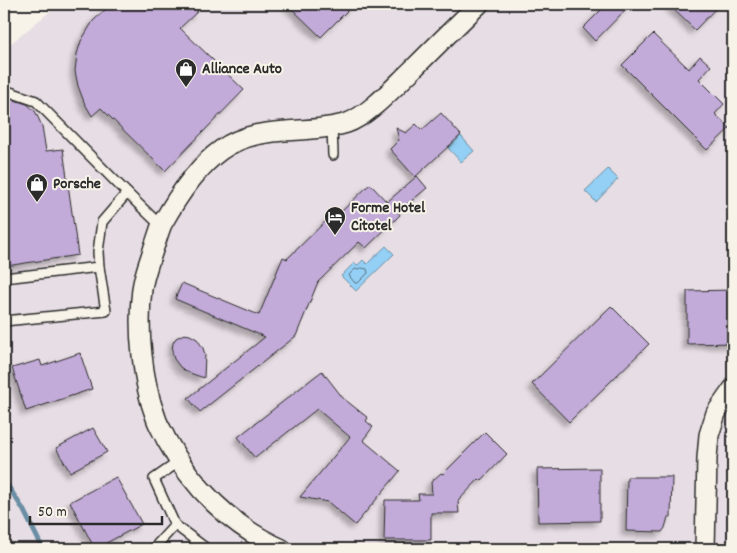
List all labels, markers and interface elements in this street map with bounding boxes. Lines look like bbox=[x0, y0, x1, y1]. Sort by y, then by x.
shop icon: Alliance Auto bbox=[174, 57, 198, 88]
place label: Alliance Auto bbox=[202, 58, 282, 81]
shop icon: Porsche bbox=[25, 172, 49, 203]
place label: Porsche bbox=[53, 173, 101, 196]
place label: Forme Hotel Citotel bbox=[351, 197, 425, 238]
hotel icon: Forme Hotel Citotel bbox=[323, 205, 347, 236]
scale bar bbox=[30, 493, 162, 525]
text: 50 m bbox=[38, 502, 67, 524]

